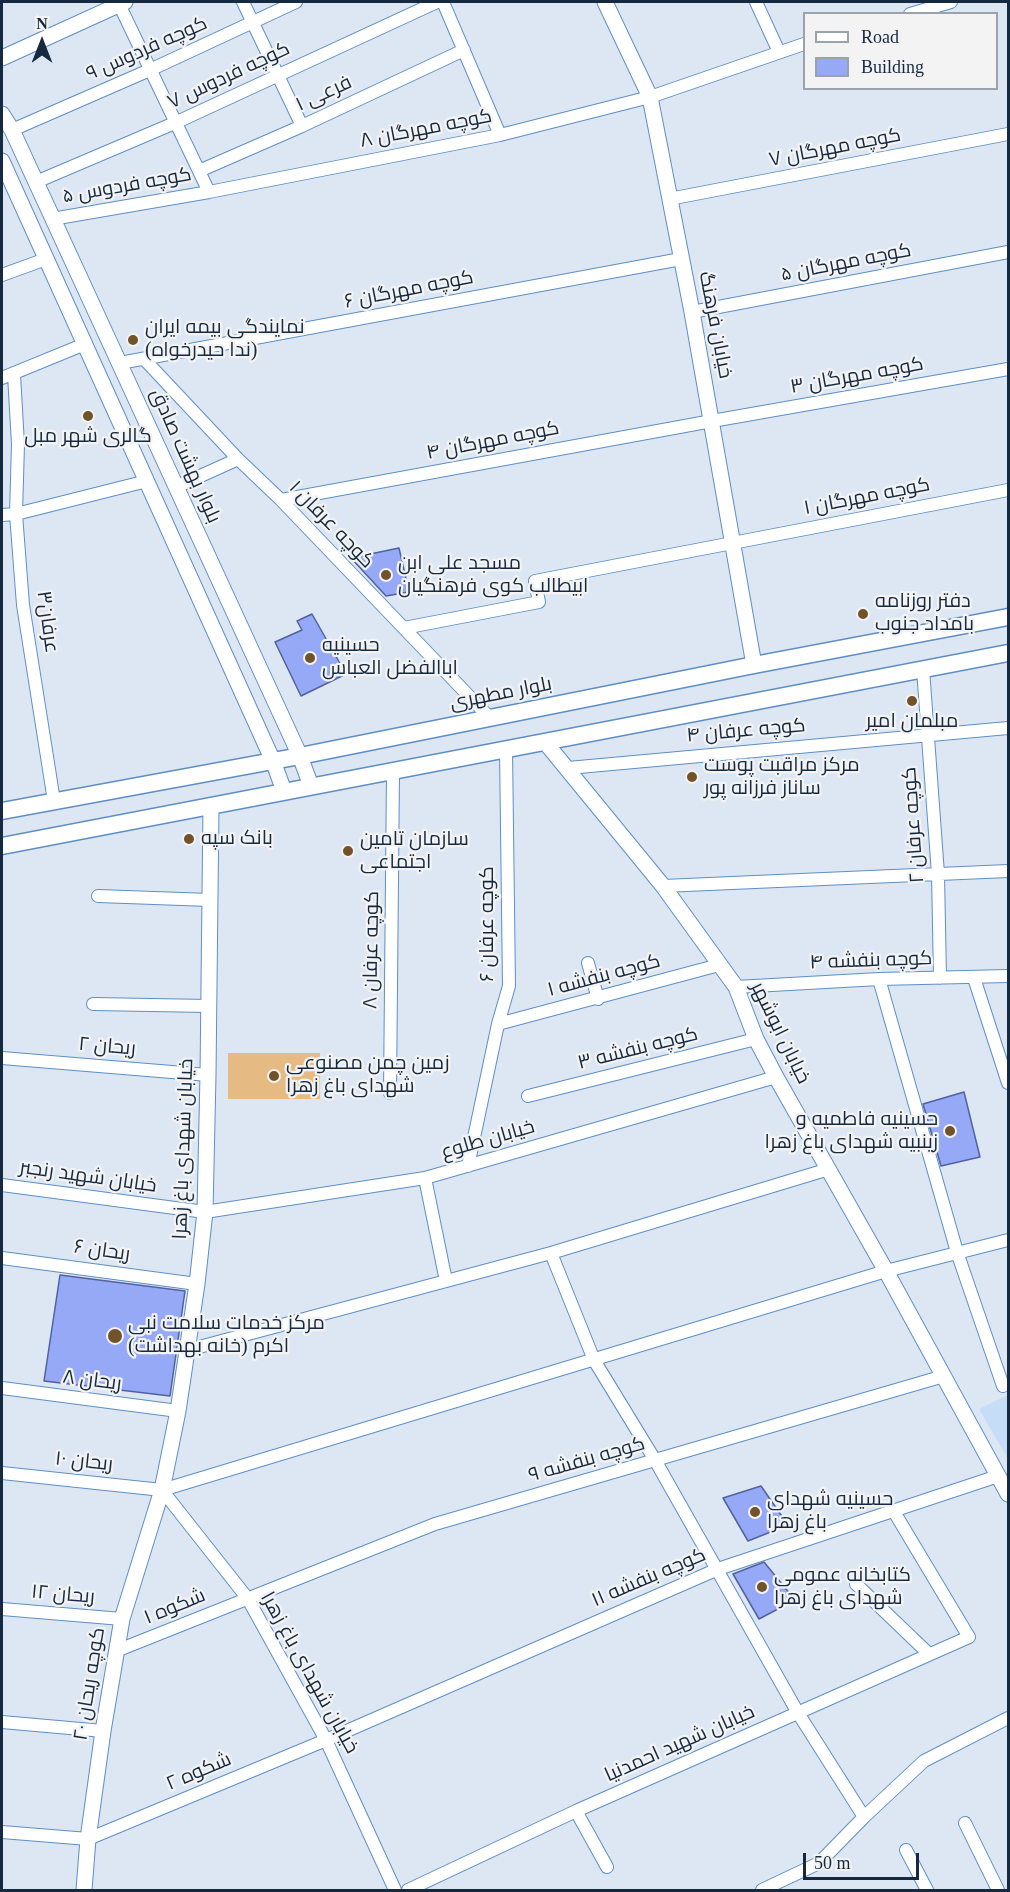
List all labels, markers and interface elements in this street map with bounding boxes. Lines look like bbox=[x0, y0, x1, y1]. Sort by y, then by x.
north arrow bbox=[12, 12, 72, 72]
street label: کوچه فردوس ۹ bbox=[83, 12, 211, 86]
legend bbox=[803, 12, 998, 90]
text: N bbox=[36, 15, 48, 32]
text: Road bbox=[861, 27, 899, 47]
street label: کوچه فردوس ۷ bbox=[164, 37, 294, 115]
text: Building bbox=[861, 57, 924, 77]
street label: فرعی ۱ bbox=[292, 71, 356, 117]
street label: کوچه مهرگان ۸ bbox=[358, 104, 494, 154]
street label: کوچه مهرگان ۷ bbox=[767, 123, 903, 173]
street label: کوچه فردوس ۵ bbox=[61, 163, 193, 209]
street label: کوچه مهرگان ۵ bbox=[779, 239, 913, 287]
street label: کوچه مهرگان ۶ bbox=[342, 266, 476, 314]
street label: خیابان فرهنگ bbox=[693, 269, 737, 381]
place label: نمایندگی بیمه ایران (ندا حیدرخواه) bbox=[145, 316, 305, 363]
marker: نمایندگی بیمه ایران (ندا حیدرخواه) bbox=[126, 333, 140, 347]
street label: کوچه مهرگان ۳ bbox=[788, 352, 926, 400]
street label: بلوار بهشت صادق bbox=[145, 385, 225, 527]
marker: گالری شهر مبل bbox=[81, 409, 95, 423]
street label: کوچه مهرگان ۴ bbox=[425, 416, 561, 466]
place label: گالری شهر مبل bbox=[24, 425, 152, 449]
street label: کوچه مهرگان ۱ bbox=[802, 473, 932, 521]
street label: کوچه عرفان ۱ bbox=[283, 476, 379, 574]
place label: مسجد علی ابن ابیطالب کوی فرهنگیان bbox=[398, 552, 588, 599]
marker: مسجد علی ابن ابیطالب کوی فرهنگیان bbox=[379, 568, 393, 582]
street label: عرفان۳ bbox=[31, 589, 63, 655]
place label: دفتر روزنامه بامداد جنوب bbox=[875, 590, 974, 637]
marker: دفتر روزنامه بامداد جنوب bbox=[856, 607, 870, 621]
place label: حسینیه اباالفضل العباس bbox=[322, 634, 458, 681]
marker: حسینیه اباالفضل العباس bbox=[303, 651, 317, 665]
street label: بلوار مطهری bbox=[448, 672, 554, 716]
marker: مبلمان امیر bbox=[905, 694, 919, 708]
place label: مبلمان امیر bbox=[866, 710, 958, 734]
street label: کوچه عرفان ۴ bbox=[686, 714, 806, 748]
place label: مرکز مراقبت پوست ساناز فرزانه پور bbox=[704, 754, 860, 801]
street label: کوچه عرفان ۲ bbox=[898, 766, 930, 884]
marker: مرکز مراقبت پوست ساناز فرزانه پور bbox=[685, 770, 699, 784]
place label: بانک سپه bbox=[201, 827, 273, 851]
place label: سازمان تامین اجتماعی bbox=[360, 828, 469, 875]
marker: بانک سپه bbox=[182, 832, 196, 846]
marker: سازمان تامین اجتماعی bbox=[341, 844, 355, 858]
street label: کوچه عرفان ۶ bbox=[476, 866, 500, 982]
street label: کوچه عرفان ۸ bbox=[359, 891, 385, 1009]
street label: کوچه بنفشه ۴ bbox=[809, 947, 933, 975]
street label: کوچه بنفشه ۱ bbox=[545, 949, 663, 1003]
street label: خیابان ابوشهر bbox=[745, 978, 815, 1088]
street label: کوچه بنفشه ۳ bbox=[575, 1022, 701, 1076]
street label: ریحان ۲ bbox=[77, 1033, 137, 1061]
place label: زمین چمن مصنوعی شهدای باغ زهرا bbox=[286, 1052, 449, 1099]
street label: خیابان شهدای باغ‌ زهرا bbox=[169, 1058, 199, 1240]
marker: زمین چمن مصنوعی شهدای باغ زهرا bbox=[267, 1069, 281, 1083]
place label: حسینیه فاطمیه و زینبیه شهدای باغ زهرا bbox=[765, 1108, 938, 1155]
street label: خیابان طلوع bbox=[439, 1115, 537, 1165]
marker: حسینیه فاطمیه و زینبیه شهدای باغ زهرا bbox=[943, 1124, 957, 1138]
street label: خیابان شهید رنجبر bbox=[18, 1155, 158, 1199]
street label: ریحان ۶ bbox=[72, 1235, 132, 1267]
place label: مرکز خدمات سلامت نبی اکرم (خانه بهداشت) bbox=[128, 1312, 325, 1359]
marker: مرکز خدمات سلامت نبی اکرم (خانه بهداشت) bbox=[106, 1327, 124, 1345]
street label: ریحان ۸ bbox=[61, 1365, 123, 1397]
street label: کوچه بنفشه ۹ bbox=[526, 1432, 648, 1488]
street label: ریحان ۱۰ bbox=[54, 1447, 114, 1477]
place label: حسینیه شهدای باغ زهرا bbox=[767, 1488, 893, 1535]
marker: حسینیه شهدای باغ زهرا bbox=[748, 1505, 762, 1519]
street label: کوچه بنفشه ۱۱ bbox=[588, 1543, 710, 1613]
place label: کتابخانه عمومی شهدای باغ زهرا bbox=[774, 1564, 911, 1611]
street label: ریحان ۱۲ bbox=[30, 1580, 96, 1610]
marker: کتابخانه عمومی شهدای باغ زهرا bbox=[755, 1580, 769, 1594]
street label: شکوه ۱ bbox=[141, 1584, 209, 1630]
street label: خیابان شهدای باغ زهرا bbox=[255, 1588, 363, 1758]
street label: کوچه ریحان ۲۰ bbox=[69, 1626, 111, 1742]
street label: خیابان شهید احمدنیا bbox=[601, 1700, 759, 1788]
street label: شکوه ۲ bbox=[163, 1748, 235, 1796]
scale bar bbox=[806, 1841, 922, 1879]
text: 50 m bbox=[814, 1853, 851, 1873]

